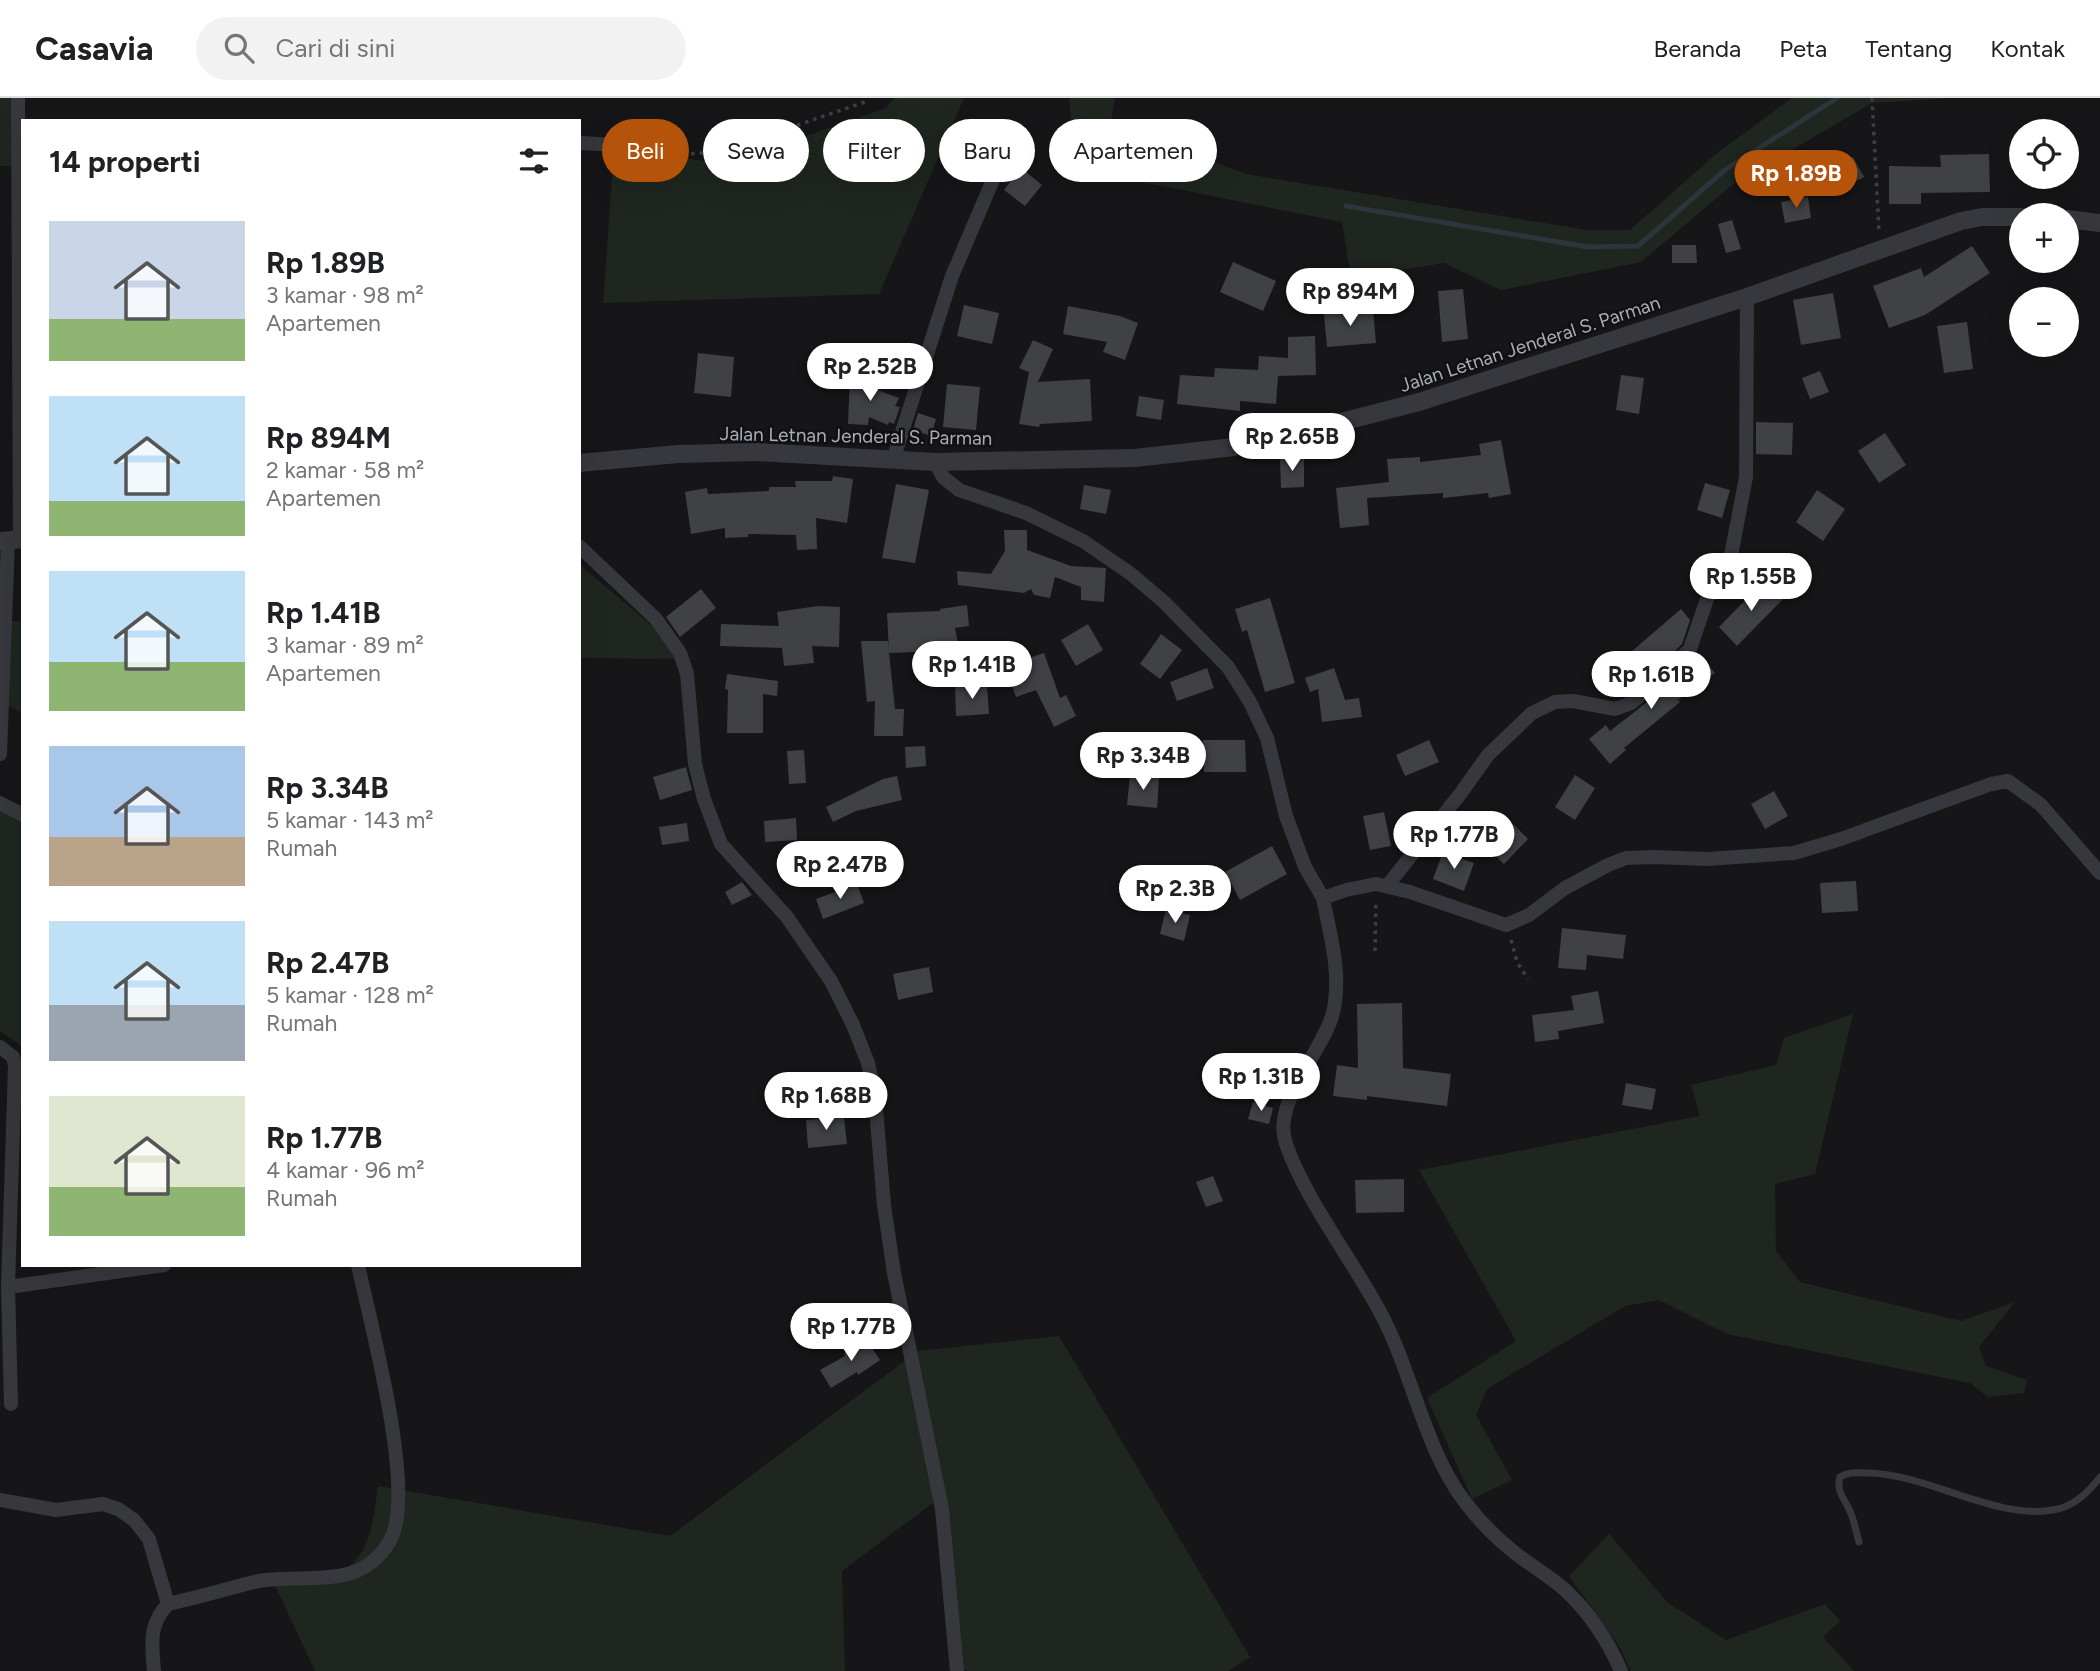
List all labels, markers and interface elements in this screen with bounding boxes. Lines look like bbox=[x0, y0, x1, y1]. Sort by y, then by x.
search box bbox=[196, 17, 686, 80]
text: Casavia bbox=[35, 29, 154, 68]
icon: search bbox=[220, 29, 258, 67]
text: Cari di sini bbox=[276, 32, 395, 64]
text: Beranda bbox=[1654, 34, 1741, 63]
text: Peta bbox=[1779, 34, 1827, 63]
text: Tentang bbox=[1865, 34, 1952, 63]
text: Kontak bbox=[1990, 34, 2065, 63]
chip: Beli bbox=[602, 119, 689, 182]
chip: Sewa bbox=[703, 119, 809, 182]
chip: Filter bbox=[823, 119, 925, 182]
chip: Baru bbox=[939, 119, 1035, 182]
chip: Apartemen bbox=[1049, 119, 1217, 182]
map controls bbox=[2009, 119, 2079, 357]
button: locate bbox=[2009, 119, 2079, 189]
icon: filters bbox=[515, 142, 553, 180]
text: 14 properti bbox=[49, 143, 201, 180]
pin: Rp 1.89B bbox=[1724, 150, 1868, 210]
text: Rp 1.89B bbox=[1750, 159, 1842, 187]
button: + bbox=[2009, 203, 2079, 273]
text: Rp 1.89B bbox=[266, 244, 385, 281]
icon: home bbox=[105, 249, 189, 333]
pin: Rp 894M bbox=[1285, 268, 1415, 328]
text: Rp 894M bbox=[1302, 277, 1398, 305]
text: 3 kamar · 98 m² bbox=[266, 281, 424, 309]
button: − bbox=[2009, 287, 2079, 357]
street label: Jalan Letnan Jenderal S. Parman bbox=[1397, 291, 1663, 397]
text: Apartemen bbox=[266, 309, 381, 337]
pin: Rp 2.52B bbox=[798, 344, 942, 403]
text: Rp 2.52B bbox=[823, 352, 917, 380]
pin: Rp 2.65B bbox=[1220, 414, 1364, 473]
text: Rp 894M bbox=[266, 419, 391, 456]
street label: Jalan Letnan Jenderal S. Parman bbox=[720, 422, 992, 450]
text: Rp 2.65B bbox=[1245, 422, 1339, 450]
icon: home bbox=[105, 424, 189, 508]
text: 2 kamar · 58 m² bbox=[266, 456, 424, 484]
text: Apartemen bbox=[266, 484, 381, 512]
pin: Rp 1.55B bbox=[1679, 554, 1823, 613]
text: Rp 1.55B bbox=[1706, 562, 1796, 590]
text: Rp 1.41B bbox=[266, 594, 381, 631]
icon: home bbox=[105, 599, 189, 683]
text: 3 kamar · 89 m² bbox=[266, 631, 424, 659]
pin: Rp 1.41B bbox=[900, 642, 1044, 701]
text: Rp 1.41B bbox=[928, 650, 1016, 678]
pin: Rp 1.61B bbox=[1579, 652, 1723, 711]
text: Apartemen bbox=[266, 659, 381, 687]
text: Rp 1.61B bbox=[1608, 660, 1694, 688]
pin: Rp 3.34B bbox=[1071, 732, 1215, 792]
text: Rp 3.34B bbox=[1096, 741, 1190, 769]
text: Rp 3.34B bbox=[266, 769, 389, 806]
icon: home bbox=[105, 774, 189, 858]
text: 5 kamar · 143 m² bbox=[266, 806, 434, 834]
pin: Rp 1.77B bbox=[1382, 812, 1526, 871]
text: Rp 1.77B bbox=[1409, 820, 1499, 848]
text: Rumah bbox=[266, 834, 337, 862]
pin: Rp 2.47B bbox=[768, 842, 912, 901]
text: Rp 2.47B bbox=[793, 850, 887, 878]
pin: Rp 2.3B bbox=[1110, 866, 1240, 925]
text: Rp 2.3B bbox=[1135, 874, 1215, 902]
text: Rp 2.47B bbox=[266, 944, 389, 981]
icon: home bbox=[105, 949, 189, 1033]
text: 5 kamar · 128 m² bbox=[266, 981, 434, 1009]
text: Rumah bbox=[266, 1009, 337, 1037]
pin: Rp 1.31B bbox=[1189, 1054, 1333, 1113]
text: Rp 1.31B bbox=[1218, 1062, 1304, 1090]
pin: Rp 1.68B bbox=[754, 1072, 898, 1132]
text: Rp 1.68B bbox=[780, 1081, 872, 1109]
text: Rp 1.77B bbox=[266, 1119, 382, 1156]
icon: home bbox=[105, 1124, 189, 1208]
text: 4 kamar · 96 m² bbox=[266, 1156, 424, 1184]
text: Rumah bbox=[266, 1184, 337, 1212]
pin: Rp 1.77B bbox=[779, 1304, 923, 1363]
text: Rp 1.77B bbox=[806, 1312, 896, 1340]

